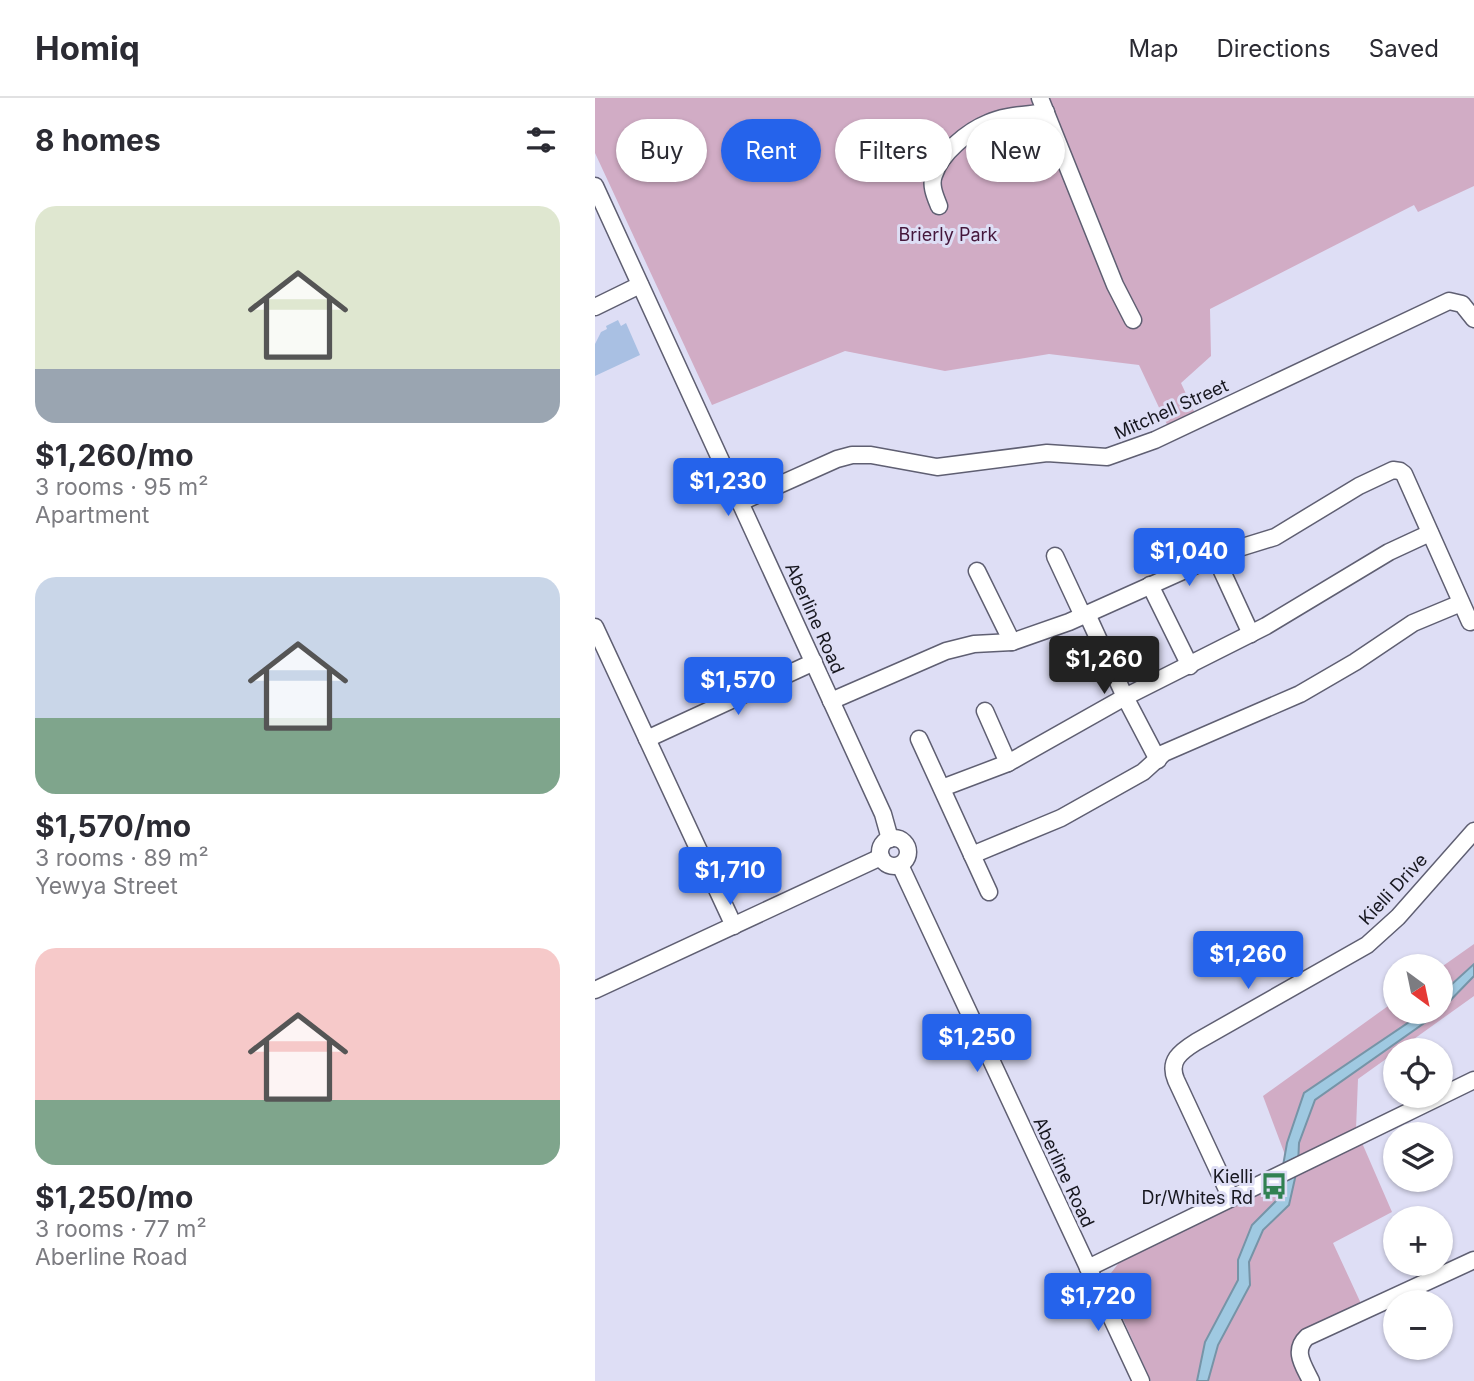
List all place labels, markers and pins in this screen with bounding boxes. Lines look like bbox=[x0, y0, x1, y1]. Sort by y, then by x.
pin: $1,230 bbox=[671, 458, 785, 518]
pin: $1,040 bbox=[1132, 528, 1246, 588]
pin: $1,260 bbox=[1047, 636, 1161, 696]
pin: $1,570 bbox=[681, 658, 795, 717]
pin: $1,710 bbox=[673, 848, 787, 907]
pin: $1,260 bbox=[1191, 932, 1305, 991]
pin: $1,250 bbox=[920, 1014, 1034, 1074]
place label: Kielli Dr/Whites Rd bbox=[1142, 1166, 1253, 1208]
bus stop icon: Kielli Dr/Whites Rd bbox=[1259, 1171, 1289, 1201]
pin: $1,720 bbox=[1041, 1274, 1155, 1333]

